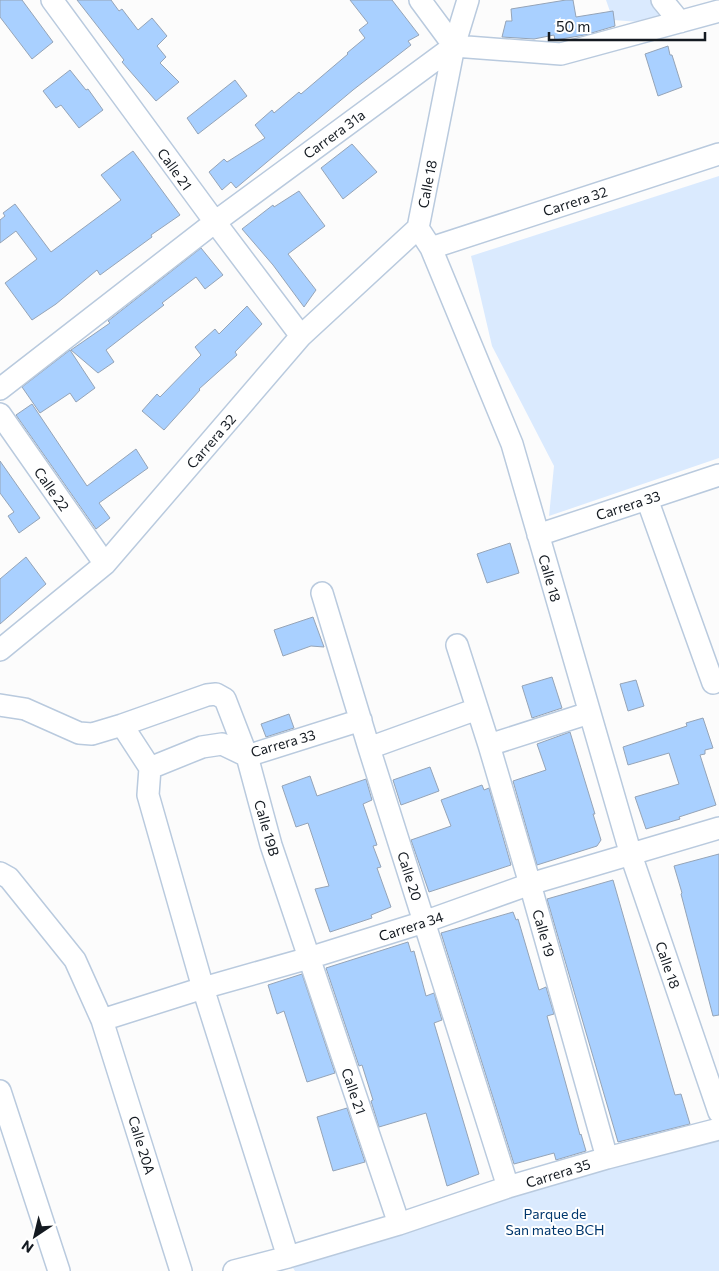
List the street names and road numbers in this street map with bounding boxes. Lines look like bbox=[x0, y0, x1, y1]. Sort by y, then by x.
street label: Carrera 31a bbox=[300, 106, 368, 162]
street label: Calle 21 bbox=[154, 145, 196, 193]
street label: Calle 18 bbox=[414, 159, 440, 209]
street label: Carrera 32 bbox=[541, 183, 609, 219]
street label: Carrera 32 bbox=[183, 410, 239, 472]
street label: Calle 22 bbox=[31, 464, 73, 514]
street label: Carrera 33 bbox=[594, 487, 662, 523]
street label: Calle 18 bbox=[535, 552, 565, 604]
street label: Carrera 33 bbox=[249, 726, 317, 760]
street label: Calle 19B bbox=[251, 798, 283, 858]
street label: Calle 20 bbox=[394, 849, 426, 903]
street label: Carrera 34 bbox=[376, 907, 446, 944]
street label: Calle 19 bbox=[529, 907, 559, 959]
street label: Calle 18 bbox=[652, 939, 684, 991]
street label: Calle 21 bbox=[338, 1066, 370, 1116]
street label: Calle 20A bbox=[125, 1114, 159, 1177]
street label: Carrera 35 bbox=[524, 1155, 592, 1191]

